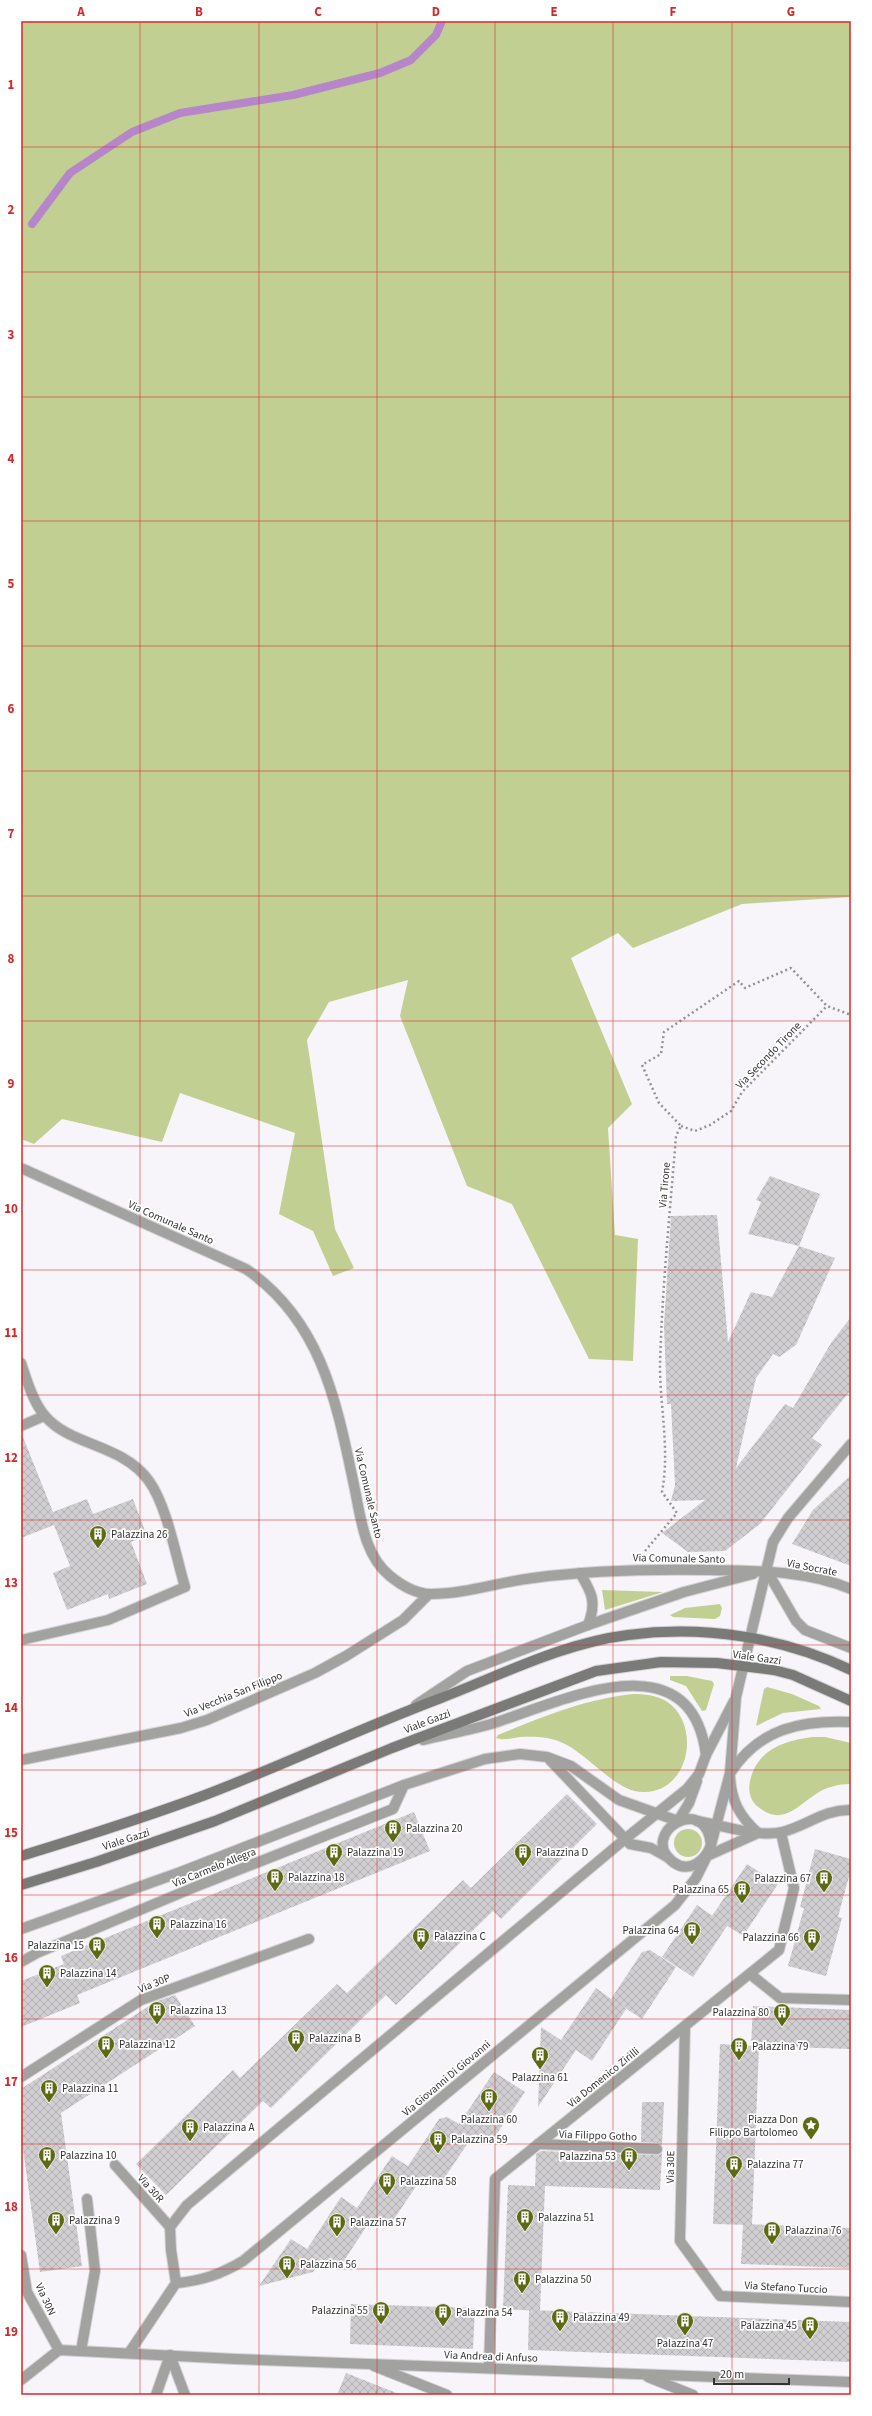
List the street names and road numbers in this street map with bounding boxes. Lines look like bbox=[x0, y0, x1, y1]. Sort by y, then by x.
street label: Via Secondo Tirone bbox=[732, 1018, 805, 1092]
street label: Via Tirone bbox=[655, 1161, 674, 1209]
street label: Via Comunale Santo bbox=[126, 1197, 216, 1248]
street label: Via Comunale Santo bbox=[351, 1446, 386, 1540]
street label: Via Comunale Santo bbox=[633, 1550, 725, 1567]
street label: Via Socrate bbox=[785, 1555, 839, 1580]
street label: Viale Gazzi bbox=[732, 1647, 782, 1668]
street label: Via Vecchia San Filippo bbox=[182, 1668, 285, 1721]
street label: Viale Gazzi bbox=[402, 1706, 453, 1737]
street label: Viale Gazzi bbox=[101, 1825, 152, 1854]
street label: Via Carmelo Allegra bbox=[170, 1844, 258, 1891]
street label: Via 30P bbox=[136, 1970, 172, 1997]
street label: Via Giovanni Di Giovanni bbox=[399, 2037, 494, 2120]
street label: Via Domenico Zirilli bbox=[564, 2044, 642, 2111]
street label: Via Filippo Gotho bbox=[559, 2127, 637, 2144]
street label: Via 30E bbox=[663, 2150, 678, 2184]
street label: Via 30R bbox=[134, 2171, 167, 2206]
street label: Via Stefano Tuccio bbox=[744, 2278, 828, 2297]
street label: Via 30N bbox=[32, 2281, 60, 2318]
street label: Via Andrea di Anfuso bbox=[444, 2347, 538, 2366]

